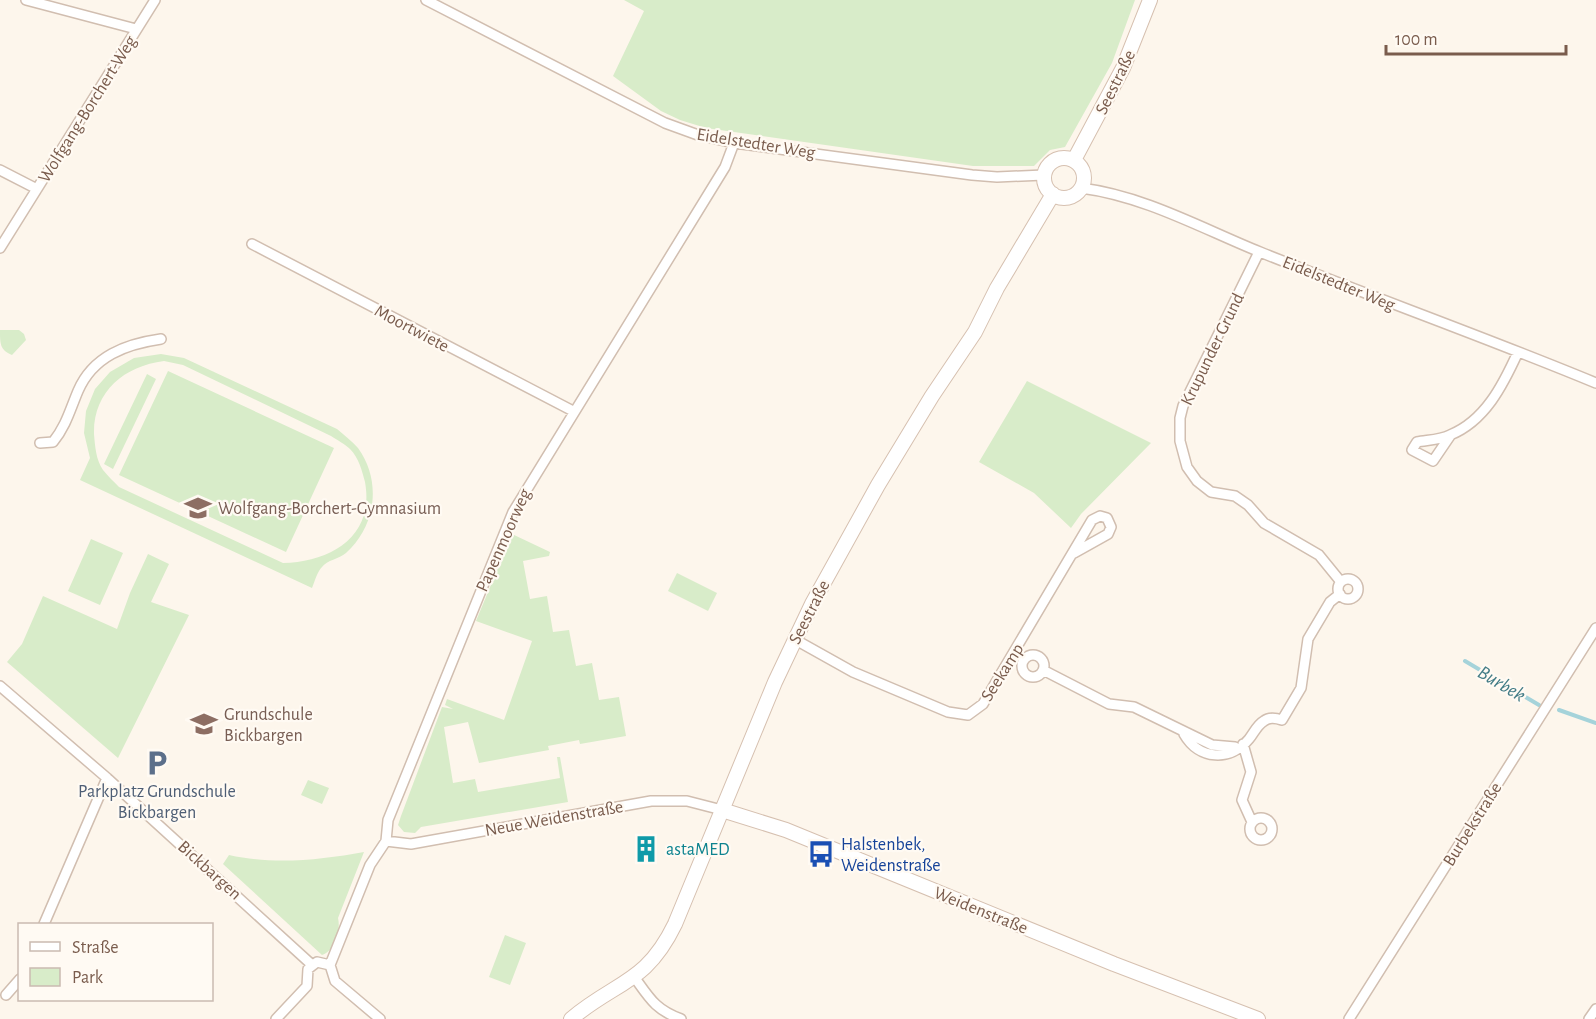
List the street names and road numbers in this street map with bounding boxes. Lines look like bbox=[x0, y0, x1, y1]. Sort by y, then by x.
street label: Wolfgang-Borchert-Weg bbox=[35, 33, 140, 186]
street label: Seestraße bbox=[1093, 47, 1139, 118]
street label: Eidelstedter Weg bbox=[695, 126, 817, 162]
street label: Eidelstedter Weg bbox=[1280, 253, 1398, 315]
street label: Krupunder Grund bbox=[1178, 290, 1248, 408]
street label: Moortwiete bbox=[371, 302, 452, 356]
street label: Papenmoorweg bbox=[473, 486, 535, 595]
street label: Seestraße bbox=[786, 577, 834, 647]
street label: Seekamp bbox=[978, 641, 1028, 705]
street label: Burbekstraße bbox=[1440, 780, 1506, 870]
street label: Neue Weidenstraße bbox=[484, 798, 625, 840]
street label: Bickbargen bbox=[174, 838, 245, 904]
street label: Weidenstraße bbox=[931, 884, 1030, 938]

